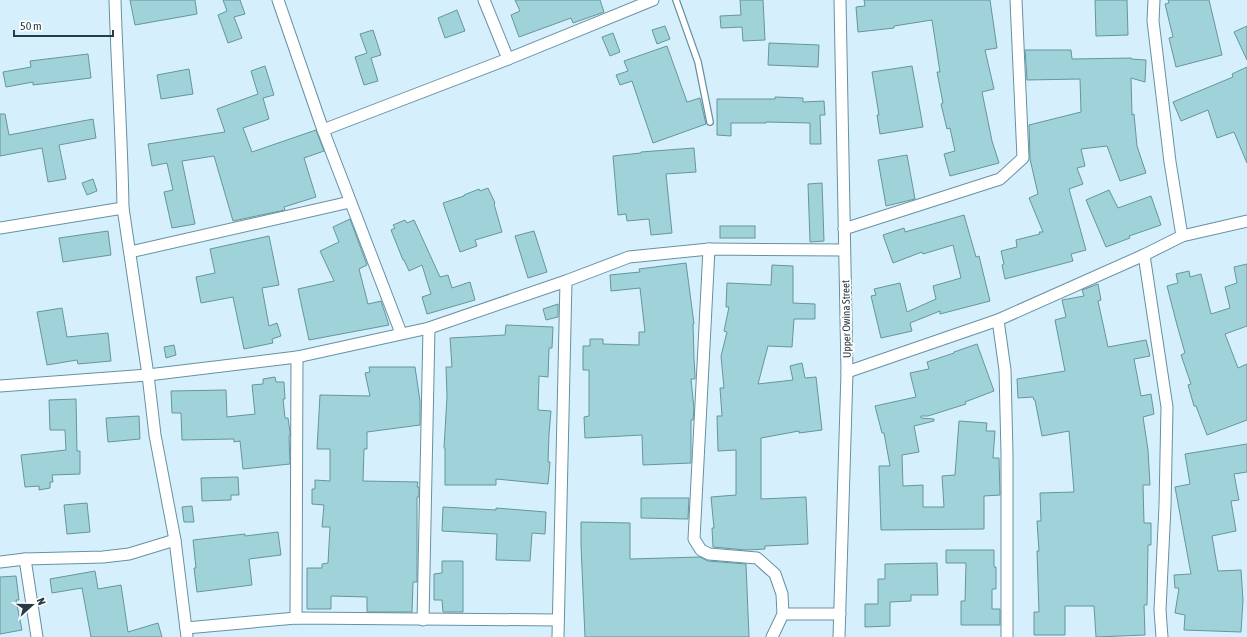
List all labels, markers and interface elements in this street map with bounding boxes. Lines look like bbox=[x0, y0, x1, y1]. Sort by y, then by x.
scale bar bbox=[14, 12, 113, 38]
text: 50 m bbox=[20, 19, 42, 33]
street label: Upper Owina Street bbox=[839, 280, 853, 358]
north arrow bbox=[12, 585, 52, 625]
text: N bbox=[35, 596, 48, 607]

